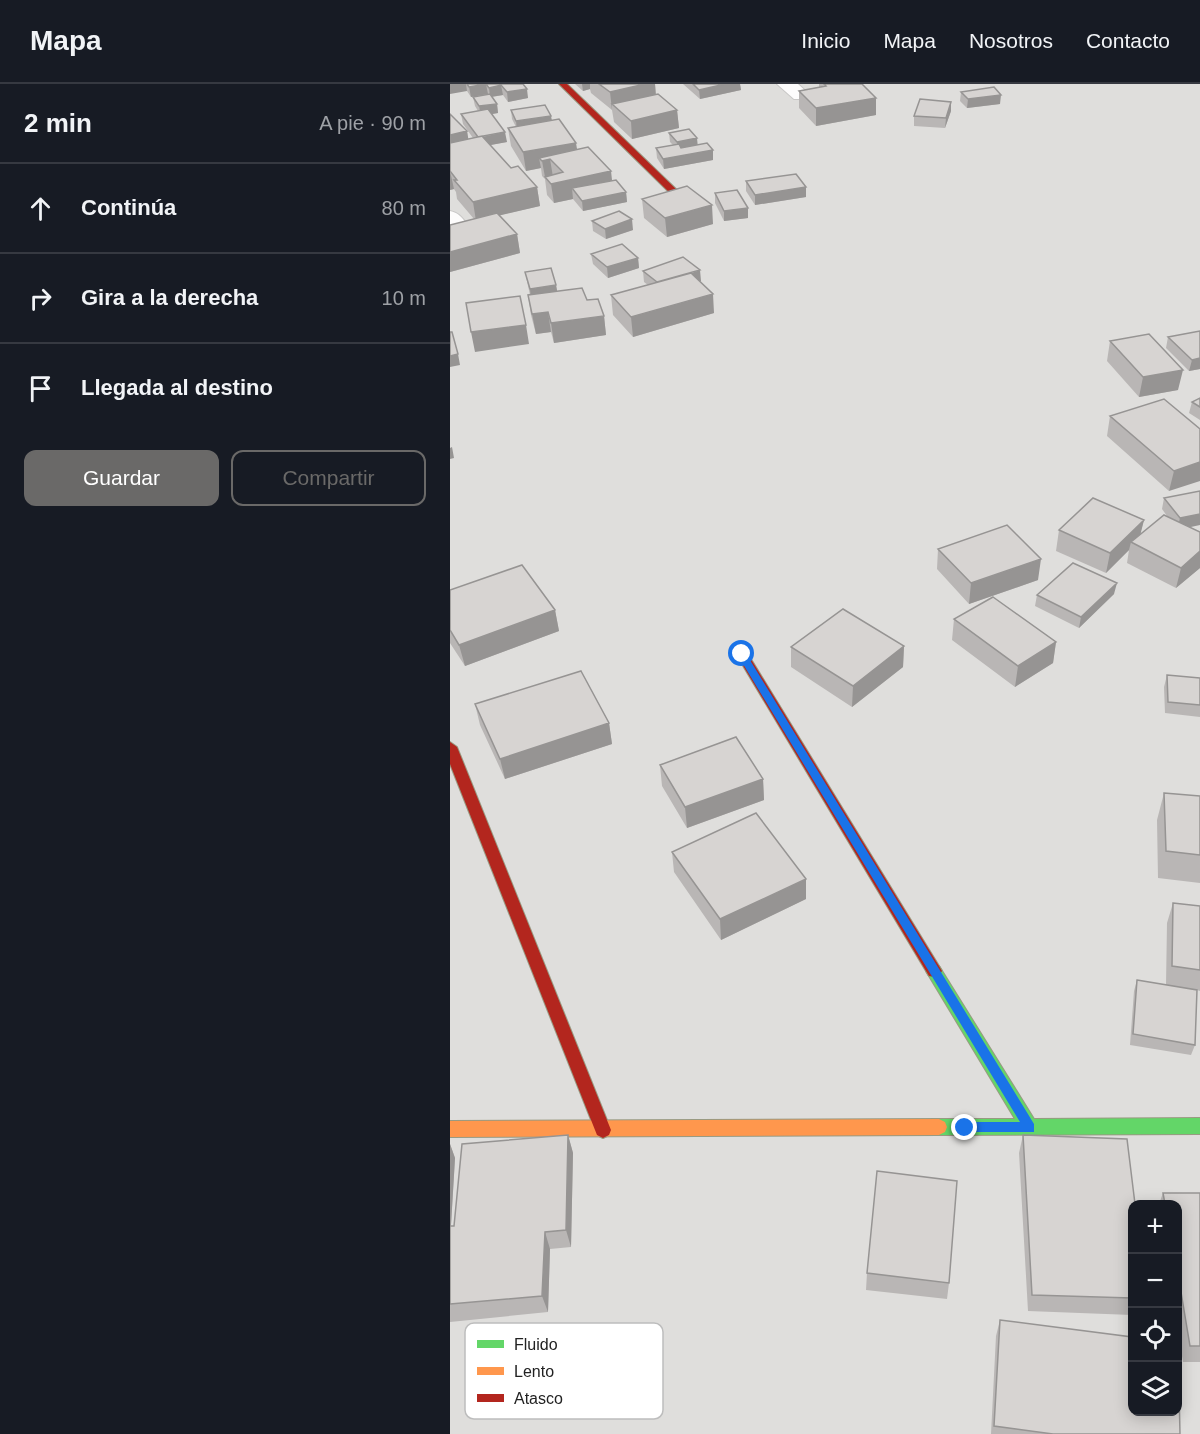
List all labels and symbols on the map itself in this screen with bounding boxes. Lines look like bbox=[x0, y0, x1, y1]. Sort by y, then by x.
route start bbox=[728, 640, 754, 666]
route end bbox=[951, 1114, 977, 1140]
legend bbox=[465, 1323, 663, 1419]
text: Fluido bbox=[514, 1336, 558, 1353]
text: Lento bbox=[514, 1363, 554, 1380]
text: Atasco bbox=[514, 1390, 563, 1407]

